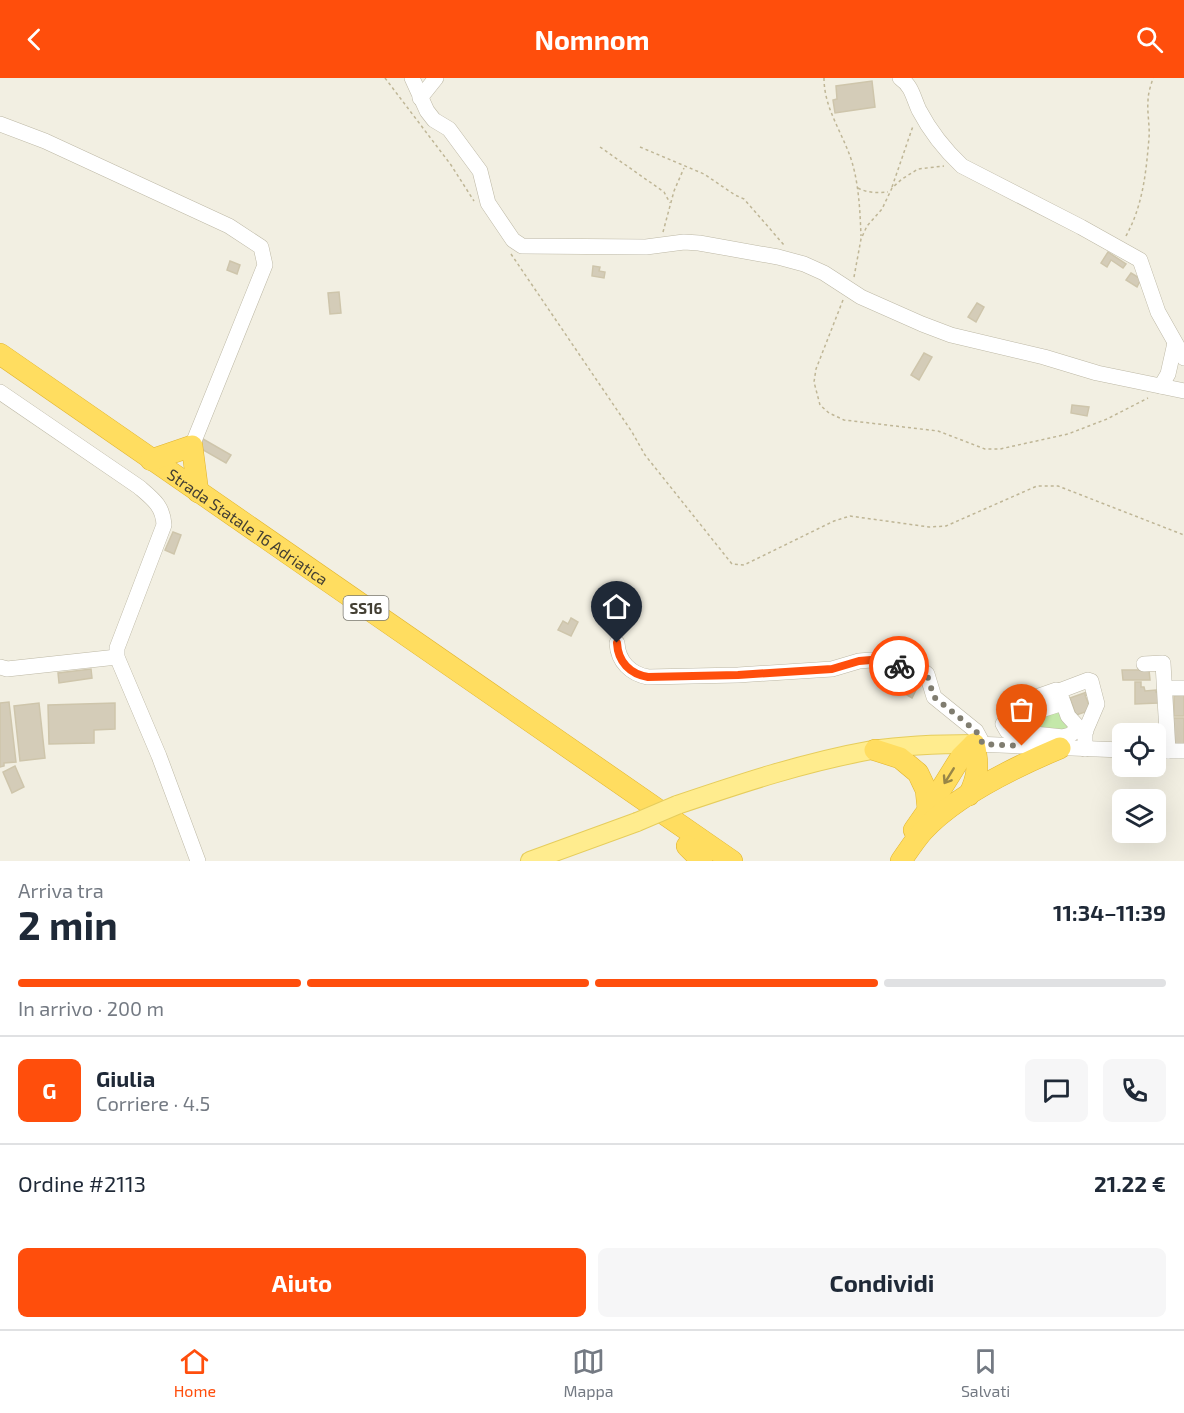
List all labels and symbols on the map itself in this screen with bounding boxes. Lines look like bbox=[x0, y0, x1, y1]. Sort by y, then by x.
street label: Strada Statale 16 Adriatica bbox=[164, 464, 332, 588]
pin bbox=[591, 581, 642, 643]
road number: SS16 bbox=[344, 596, 388, 620]
courier bbox=[869, 636, 929, 696]
pin bbox=[996, 684, 1047, 746]
one-way arrow bbox=[943, 767, 955, 784]

